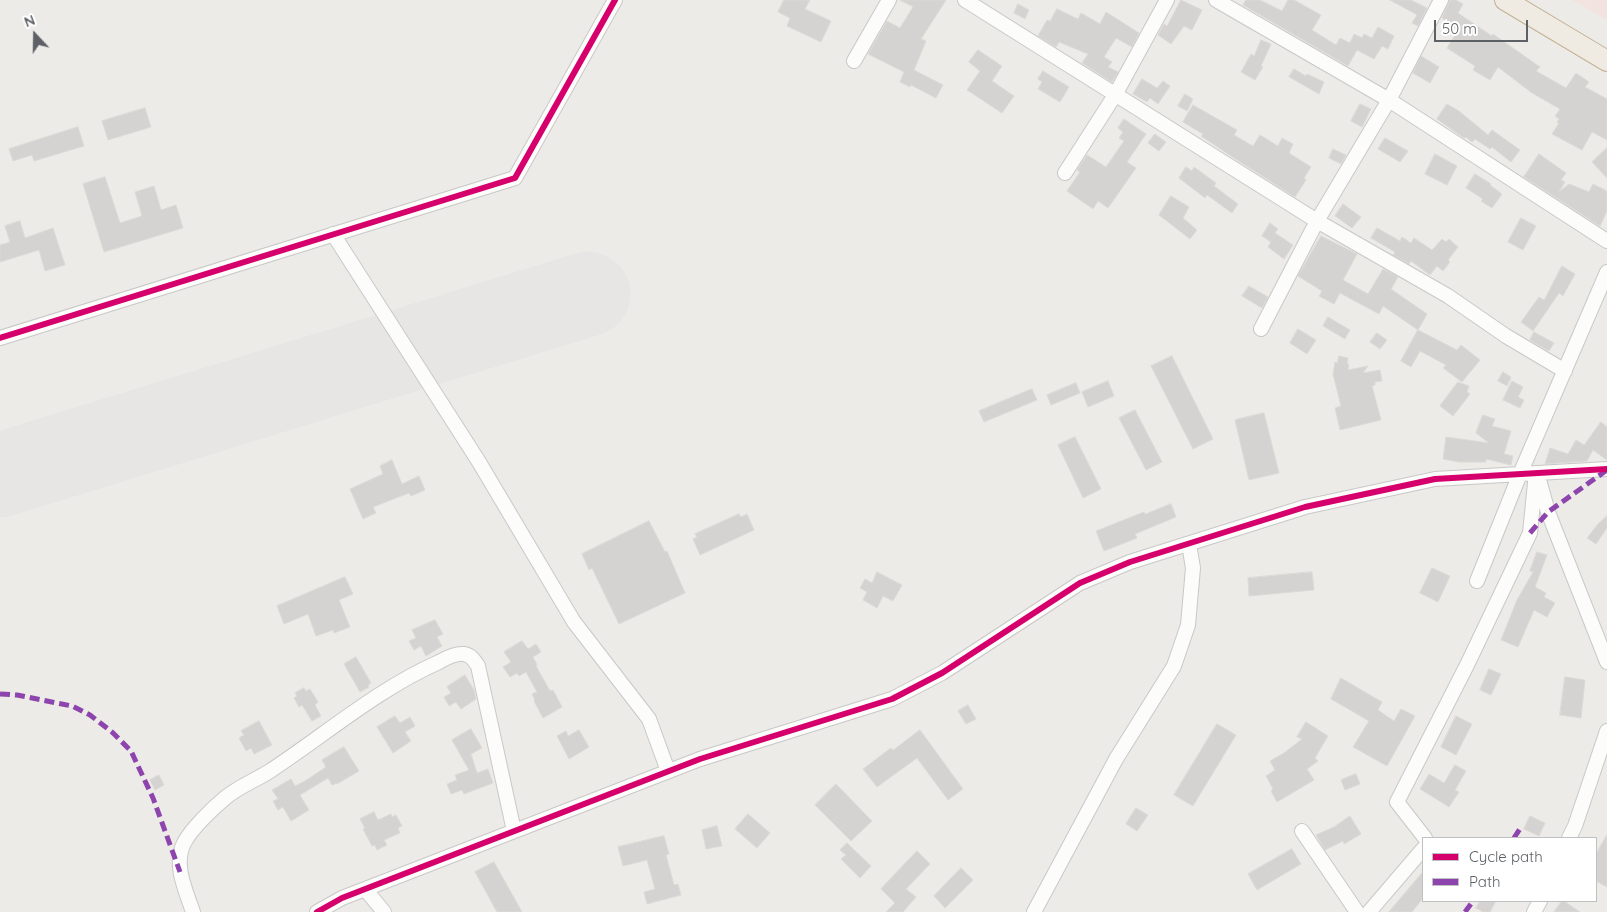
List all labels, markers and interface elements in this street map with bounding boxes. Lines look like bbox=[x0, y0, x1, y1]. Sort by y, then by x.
north arrow bbox=[10, 10, 60, 60]
scale bar bbox=[1437, 10, 1531, 42]
text: N bbox=[22, 11, 38, 31]
text: 50 m bbox=[1442, 19, 1477, 38]
legend bbox=[1422, 837, 1597, 902]
text: Cycle path bbox=[1469, 847, 1543, 866]
text: Path bbox=[1469, 872, 1501, 891]

